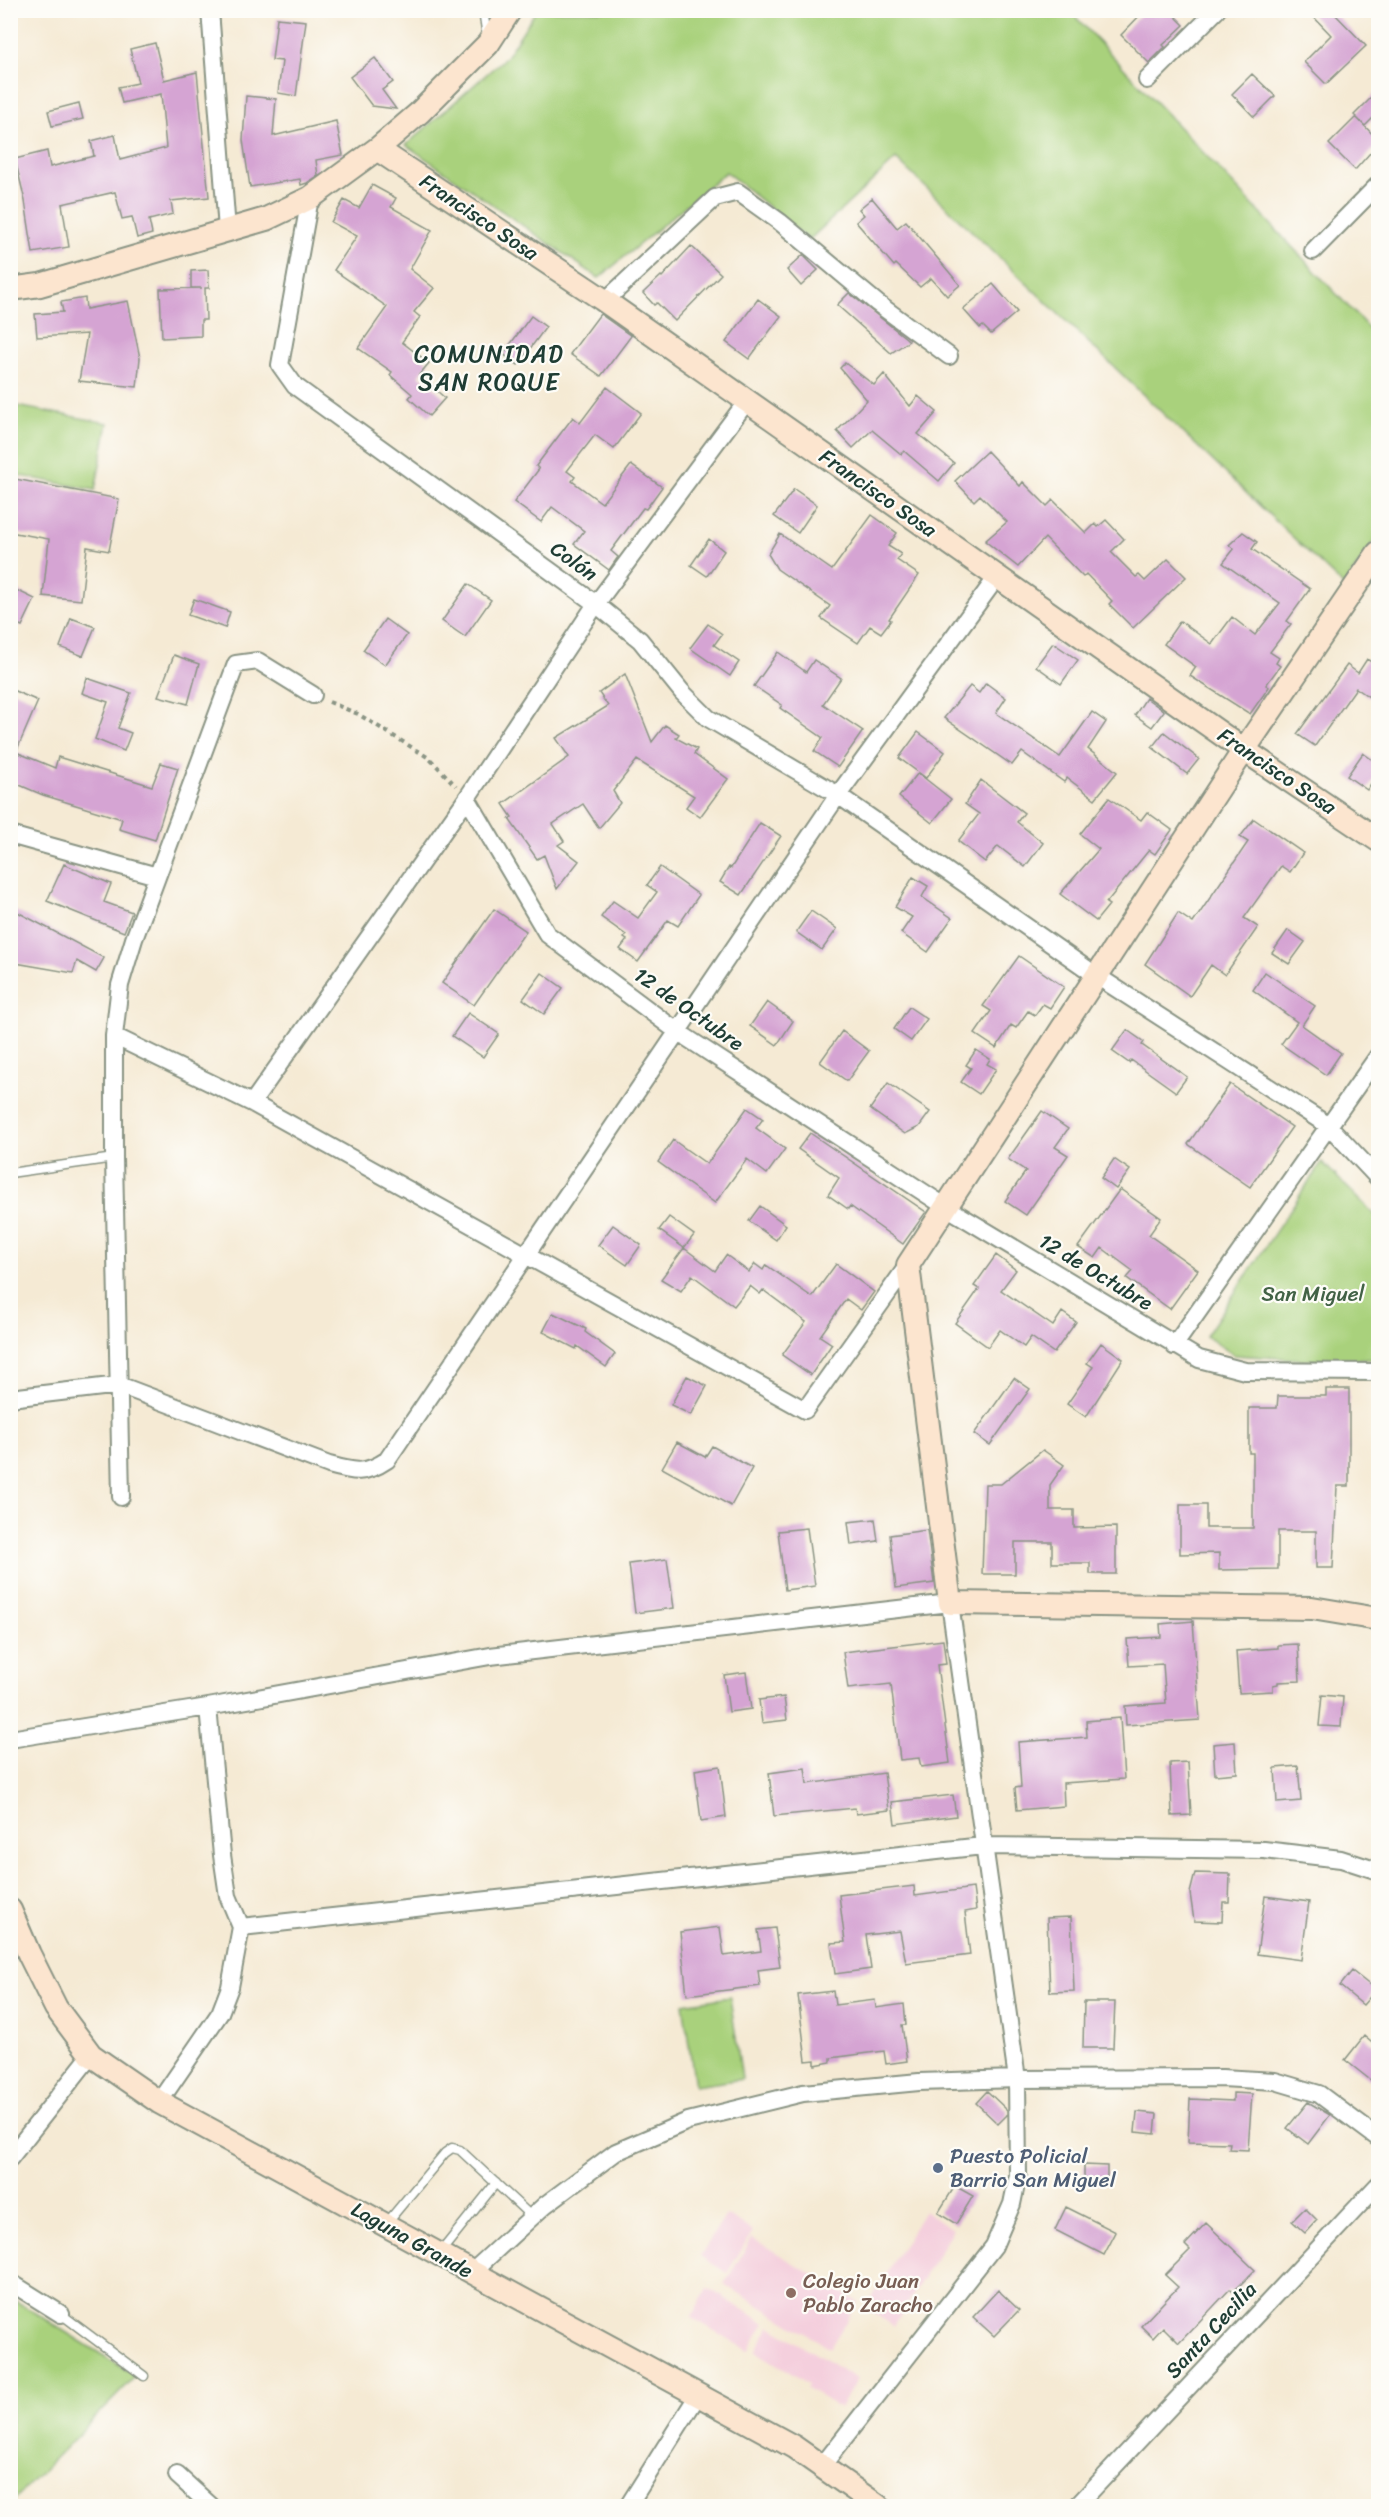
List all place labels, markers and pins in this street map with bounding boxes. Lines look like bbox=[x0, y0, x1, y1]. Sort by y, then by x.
place label: Puesto Policial Barrio San Miguel bbox=[950, 2137, 1117, 2199]
marker: Puesto Policial Barrio San Miguel bbox=[931, 2161, 945, 2175]
place label: Colegio Juan Pablo Zaracho bbox=[803, 2262, 933, 2324]
marker: Colegio Juan Pablo Zaracho bbox=[784, 2286, 798, 2300]

